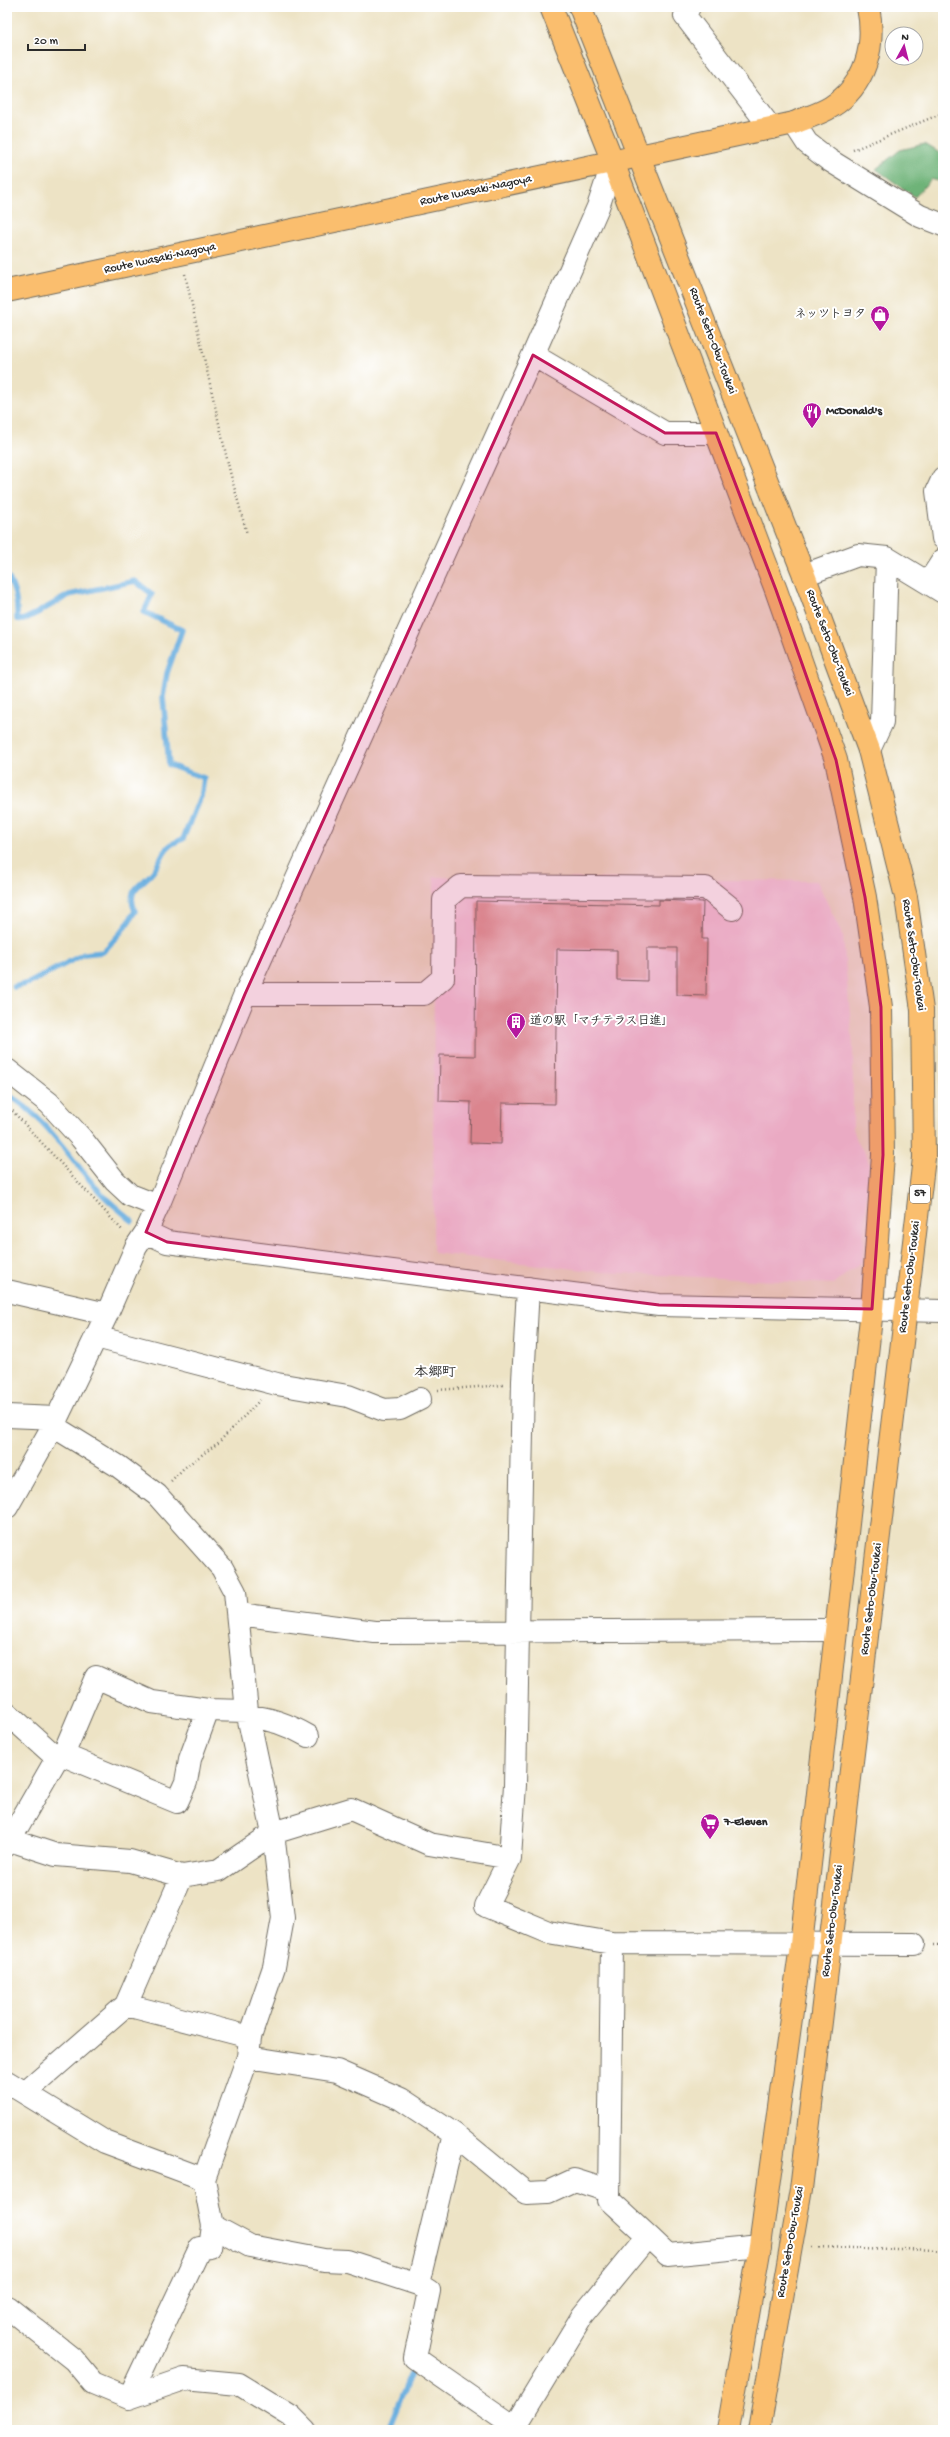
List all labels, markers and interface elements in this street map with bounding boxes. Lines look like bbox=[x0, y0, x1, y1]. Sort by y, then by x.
scale bar bbox=[28, 26, 85, 52]
north arrow bbox=[884, 26, 924, 66]
text: N bbox=[901, 32, 909, 44]
text: 20 m bbox=[34, 35, 59, 49]
street label: Route Iwasaki-Nagoya bbox=[419, 172, 533, 210]
street label: Route Iwasaki-Nagoya bbox=[103, 240, 217, 278]
street label: Route Seto-Obu-Toukai bbox=[685, 286, 739, 397]
shop icon: ネッツトヨタ bbox=[869, 304, 891, 332]
place label: ネッツトヨタ bbox=[794, 308, 866, 322]
restaurant icon: McDonald's bbox=[801, 401, 823, 429]
place label: McDonald's bbox=[826, 405, 883, 419]
street label: Route Seto-Obu-Toukai bbox=[802, 588, 856, 699]
street label: Route Seto-Obu-Toukai bbox=[898, 898, 928, 1012]
building icon: 道の駅「マチテラス日進」 bbox=[505, 1011, 527, 1039]
place label: 道の駅「マチテラス日進」 bbox=[530, 1014, 674, 1029]
road number: 57 bbox=[910, 1185, 930, 1203]
street label: Route Seto-Obu-Toukai bbox=[896, 1220, 924, 1334]
district label: 本郷町 bbox=[414, 1365, 456, 1382]
street label: Route Seto-Obu-Toukai bbox=[858, 1542, 886, 1656]
supermarket icon: 7-Eleven bbox=[699, 1812, 721, 1840]
place label: 7-Eleven bbox=[723, 1816, 768, 1830]
street label: Route Seto-Obu-Toukai bbox=[819, 1864, 847, 1978]
street label: Route Seto-Obu-Toukai bbox=[774, 2185, 808, 2299]

